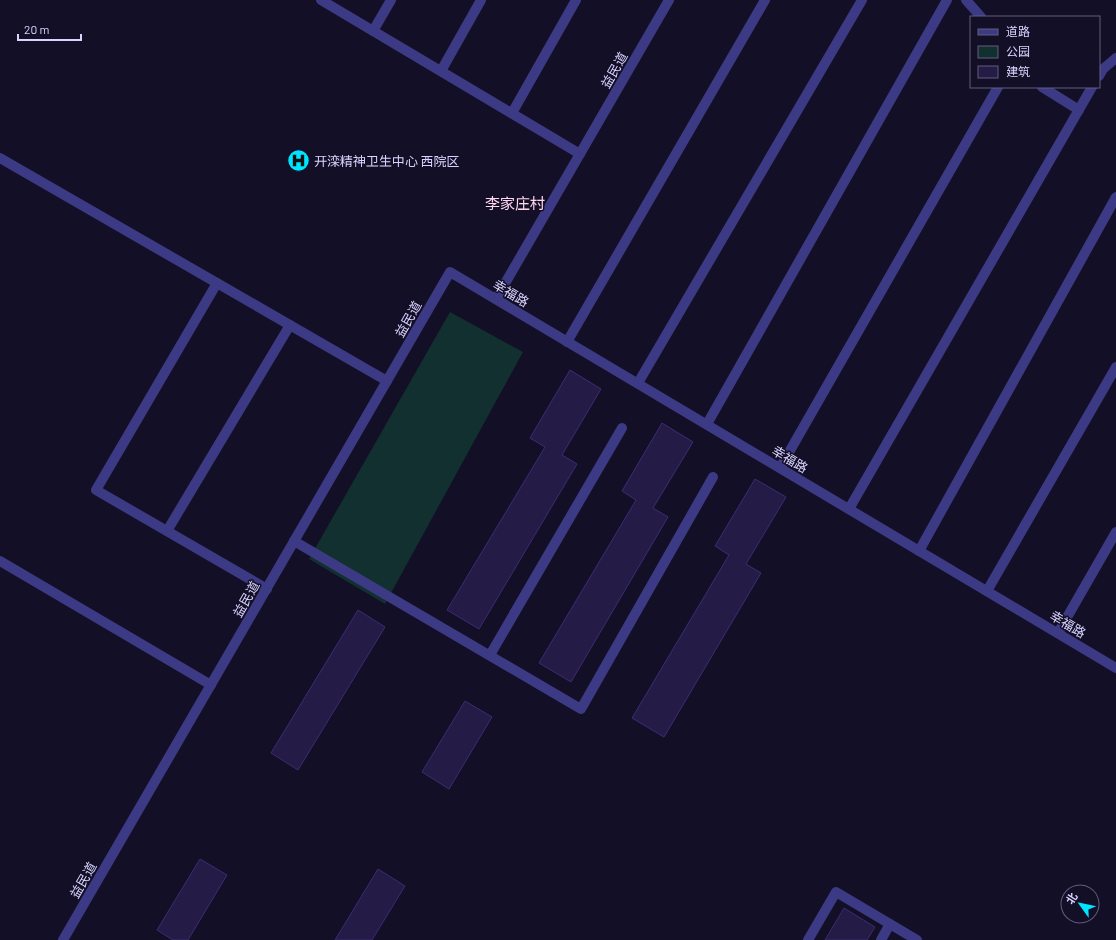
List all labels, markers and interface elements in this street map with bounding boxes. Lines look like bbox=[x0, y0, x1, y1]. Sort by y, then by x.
scale bar bbox=[18, 16, 81, 42]
legend bbox=[970, 16, 1100, 88]
text: 20 m bbox=[24, 22, 50, 36]
text: 道路 bbox=[1006, 24, 1030, 38]
text: 公园 bbox=[1006, 44, 1030, 58]
street label: 益民道 bbox=[597, 49, 631, 91]
text: 建筑 bbox=[1006, 64, 1030, 78]
hospital icon: 开滦精神卫生中心 西院区 bbox=[286, 148, 312, 174]
place label: 开滦精神卫生中心 西院区 bbox=[314, 153, 460, 169]
district label: 李家庄村 bbox=[485, 194, 545, 212]
street label: 幸福路 bbox=[490, 276, 532, 310]
street label: 益民道 bbox=[391, 298, 425, 340]
street label: 幸福路 bbox=[769, 442, 811, 476]
street label: 益民道 bbox=[229, 578, 263, 620]
street label: 幸福路 bbox=[1047, 607, 1089, 641]
street label: 益民道 bbox=[66, 859, 100, 901]
north arrow bbox=[1060, 884, 1100, 924]
text: 北 bbox=[1063, 890, 1080, 906]

